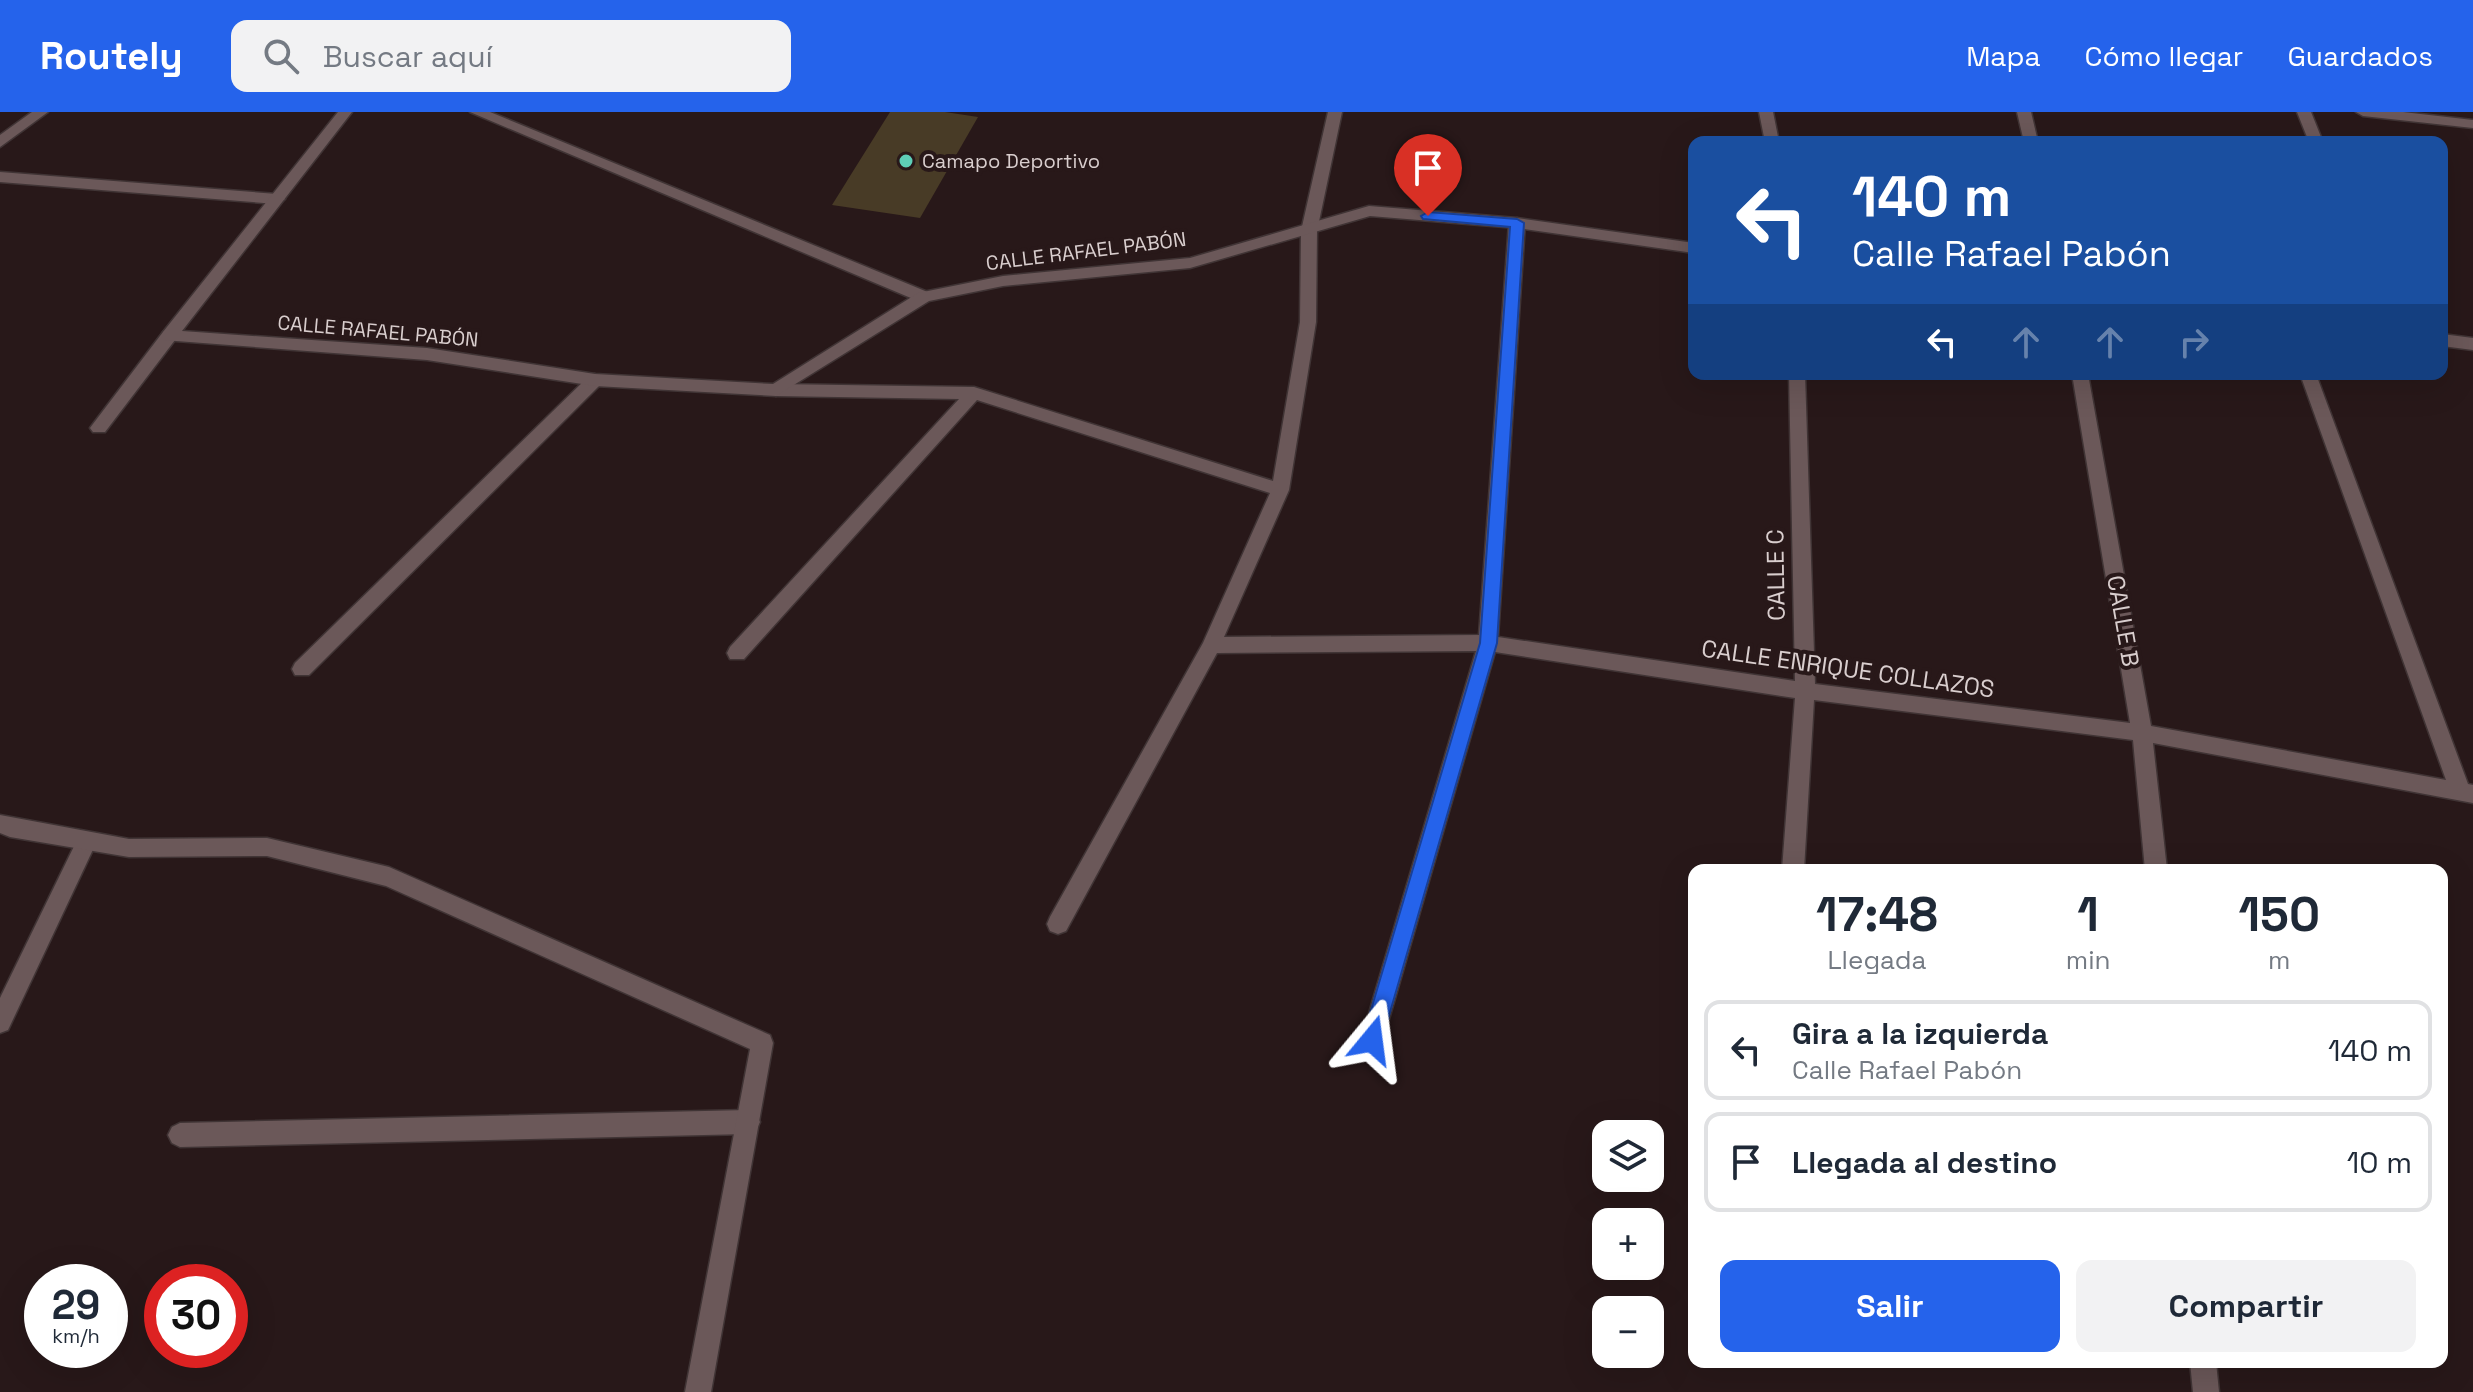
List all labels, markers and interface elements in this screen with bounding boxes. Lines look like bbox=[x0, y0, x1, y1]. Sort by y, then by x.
search box bbox=[231, 20, 791, 92]
text: Routely bbox=[40, 32, 183, 80]
icon: search bbox=[259, 34, 303, 78]
text: Buscar aquí bbox=[323, 37, 493, 76]
text: Mapa bbox=[1966, 38, 2041, 74]
text: Cómo llegar bbox=[2085, 38, 2243, 74]
text: Guardados bbox=[2287, 38, 2433, 74]
pin bbox=[1394, 134, 1462, 216]
icon: arrive bbox=[1406, 146, 1450, 190]
place label: Camapo Deportivo bbox=[922, 148, 1100, 174]
marker: Camapo Deportivo bbox=[897, 152, 915, 170]
text: 140 m bbox=[1852, 161, 2011, 232]
icon: left bbox=[1720, 168, 1824, 272]
street label: CALLE RAFAEL PABÓN bbox=[984, 226, 1188, 276]
text: Calle Rafael Pabón bbox=[1852, 231, 2171, 277]
street label: CALLE RAFAEL PABÓN bbox=[277, 309, 479, 353]
icon: left bbox=[1920, 320, 1964, 364]
icon: ahead bbox=[2004, 320, 2048, 364]
icon: ahead bbox=[2088, 320, 2132, 364]
icon: right bbox=[2172, 320, 2216, 364]
street label: CALLE C bbox=[1759, 529, 1792, 621]
street label: CALLE B bbox=[2100, 573, 2147, 669]
street label: CALLE ENRIQUE COLLAZOS bbox=[1700, 633, 1997, 704]
text: 17:48 bbox=[1816, 884, 1938, 945]
text: 1 bbox=[2077, 884, 2099, 945]
text: 150 bbox=[2238, 884, 2320, 945]
text: Llegada bbox=[1827, 943, 1926, 977]
text: min bbox=[2066, 943, 2110, 977]
text: m bbox=[2268, 943, 2290, 977]
position arrow bbox=[1330, 998, 1414, 1082]
text: Gira a la izquierda bbox=[1792, 1014, 2048, 1053]
icon: left bbox=[1724, 1028, 1768, 1072]
text: 140 m bbox=[2328, 1031, 2412, 1070]
text: Calle Rafael Pabón bbox=[1792, 1053, 2022, 1087]
map controls bbox=[1592, 1120, 1664, 1368]
button: layers bbox=[1592, 1120, 1664, 1192]
icon: arrive bbox=[1724, 1140, 1768, 1184]
text: Llegada al destino bbox=[1792, 1143, 2057, 1182]
text: 10 m bbox=[2347, 1143, 2412, 1182]
button: + bbox=[1592, 1208, 1664, 1280]
button: Salir bbox=[1720, 1260, 2060, 1352]
button: Compartir bbox=[2076, 1260, 2416, 1352]
speed limit sign: 30 bbox=[144, 1264, 248, 1368]
text: 29 bbox=[52, 1280, 100, 1331]
button: − bbox=[1592, 1296, 1664, 1368]
text: km/h bbox=[52, 1323, 100, 1349]

